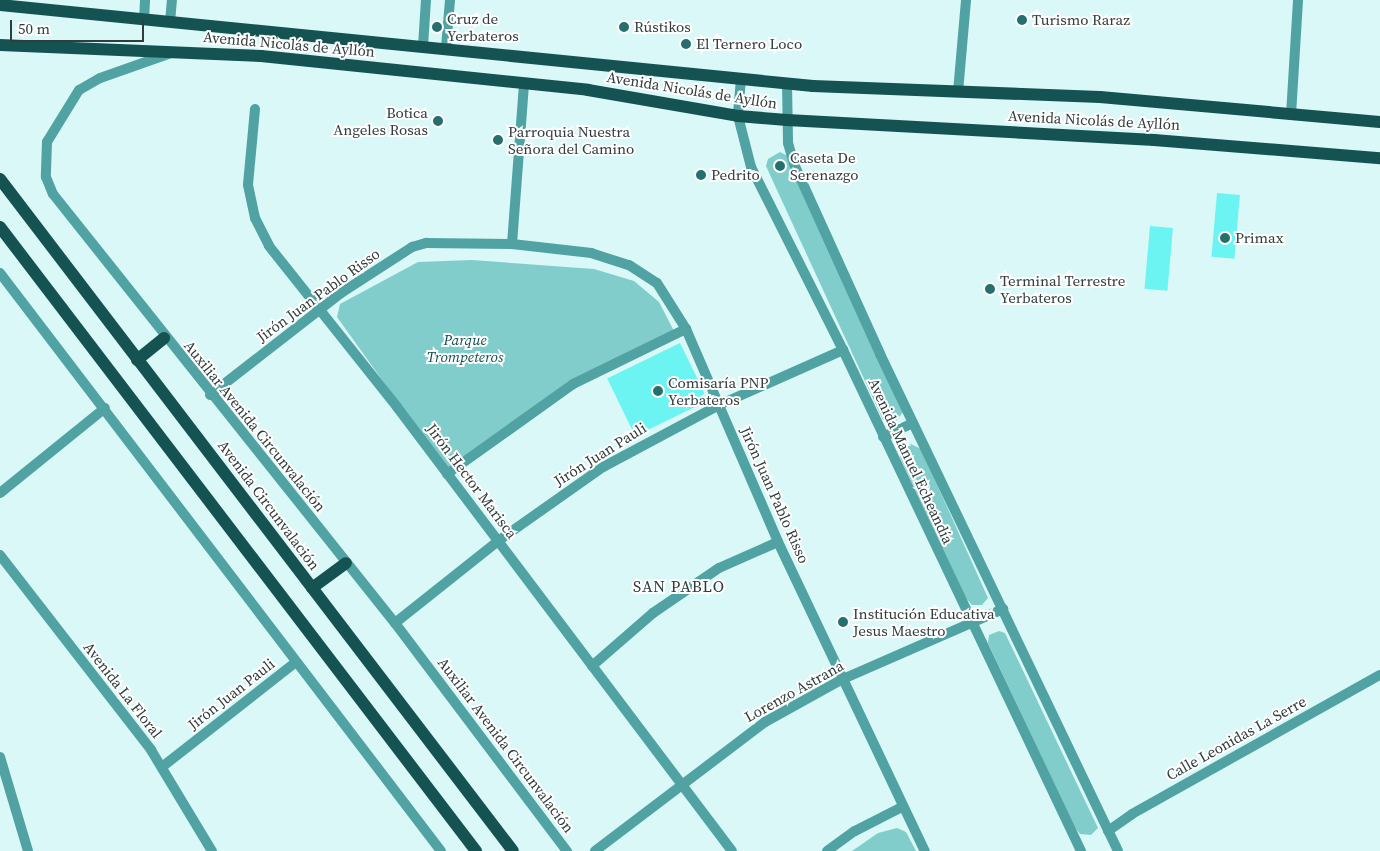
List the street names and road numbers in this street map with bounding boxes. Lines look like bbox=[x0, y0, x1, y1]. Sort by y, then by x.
street label: Avenida Nicolás de Ayllón bbox=[202, 28, 376, 60]
street label: Avenida Nicolás de Ayllón bbox=[605, 68, 779, 112]
street label: Avenida Nicolás de Ayllón bbox=[1007, 107, 1181, 133]
street label: Jirón Juan Pablo Risso bbox=[253, 244, 383, 346]
street label: Auxiliar Avenida Circunvalación bbox=[180, 337, 330, 515]
street label: Avenida Manuel Echeandía bbox=[865, 375, 957, 547]
street label: Jirón Juan Pauli bbox=[551, 419, 649, 489]
street label: Jirón Hector Marisca bbox=[423, 420, 521, 542]
street label: Jirón Juan Pablo Risso bbox=[737, 424, 813, 566]
street label: Avenida Circunvalación bbox=[214, 437, 324, 573]
street label: Avenida La Floral bbox=[80, 638, 166, 742]
street label: Auxiliar Avenida Circunvalación bbox=[434, 654, 578, 836]
street label: Jirón Juan Pauli bbox=[184, 655, 278, 733]
street label: Lorenzo Astrana bbox=[741, 656, 847, 726]
street label: Calle Leonidas La Serre bbox=[1163, 692, 1309, 784]

